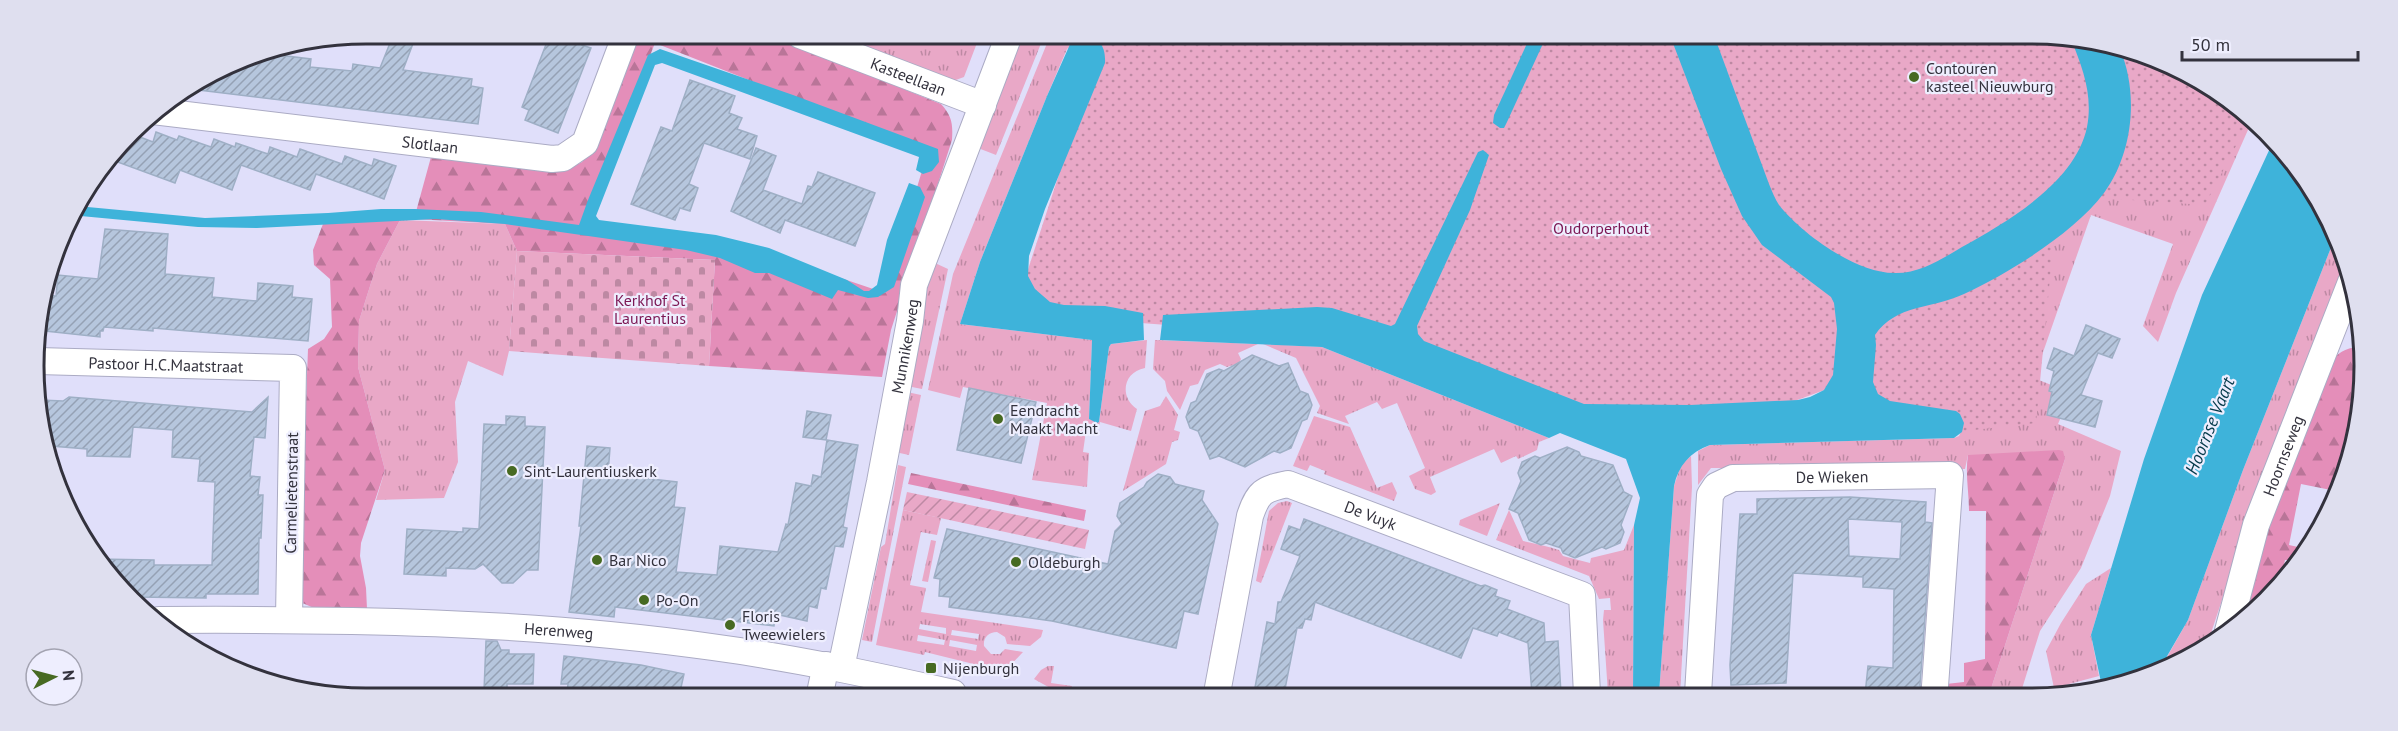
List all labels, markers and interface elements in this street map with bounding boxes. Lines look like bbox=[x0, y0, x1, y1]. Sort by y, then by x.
scale bar bbox=[2182, 24, 2358, 62]
text: 50 m bbox=[2191, 33, 2230, 56]
street label: Kasteellaan bbox=[868, 53, 949, 100]
place label: Contouren kasteel Nieuwburg bbox=[1926, 58, 2053, 96]
marker: Contouren kasteel Nieuwburg bbox=[1907, 70, 1921, 84]
street label: Slotlaan bbox=[401, 131, 459, 158]
park label: Oudorperhout bbox=[1553, 218, 1649, 238]
park label: Kerkhof St Laurentius bbox=[614, 290, 686, 328]
street label: Munnikenweg bbox=[887, 298, 922, 395]
street label: Pastoor H.C.Maatstraat bbox=[88, 352, 244, 377]
water label: Hoornse Vaart bbox=[2180, 373, 2240, 478]
place label: Eendracht Maakt Macht bbox=[1010, 400, 1098, 438]
marker: Eendracht Maakt Macht bbox=[991, 412, 1005, 426]
street label: Hoornseweg bbox=[2258, 413, 2308, 499]
street label: Carmelietenstraat bbox=[280, 432, 302, 554]
place label: Sint-Laurentiuskerk bbox=[524, 461, 657, 481]
marker: Sint-Laurentiuskerk bbox=[505, 464, 519, 478]
street label: De Wieken bbox=[1796, 466, 1868, 487]
street label: De Vuyk bbox=[1341, 496, 1400, 534]
place label: Bar Nico bbox=[609, 550, 666, 570]
place label: Oldeburgh bbox=[1028, 552, 1100, 572]
marker: Bar Nico bbox=[590, 553, 604, 567]
marker: Oldeburgh bbox=[1009, 555, 1023, 569]
place label: Po-On bbox=[656, 590, 698, 610]
marker: Po-On bbox=[637, 593, 651, 607]
place label: Floris Tweewielers bbox=[742, 606, 826, 644]
street label: Herenweg bbox=[523, 618, 594, 643]
marker: Floris Tweewielers bbox=[723, 618, 737, 632]
north arrow bbox=[24, 647, 84, 707]
place label: Nijenburgh bbox=[943, 658, 1019, 678]
marker: Nijenburgh bbox=[924, 661, 938, 675]
text: N bbox=[58, 669, 79, 682]

